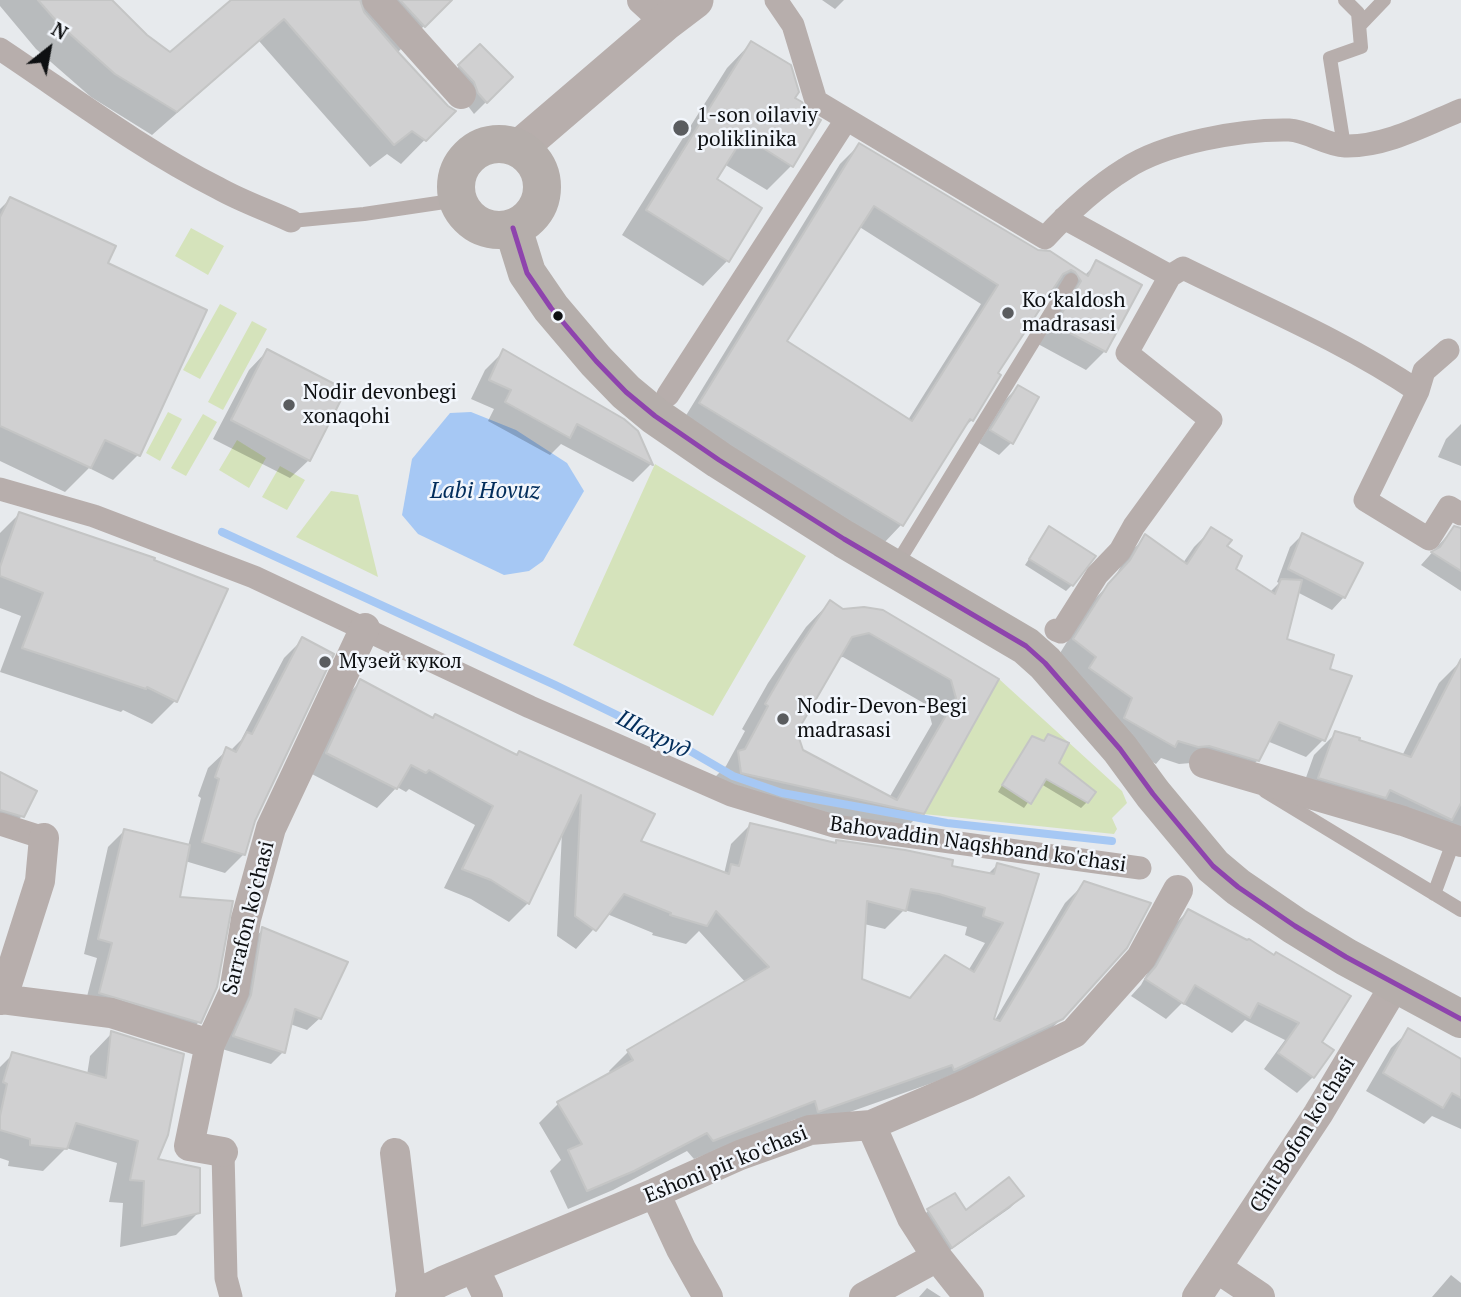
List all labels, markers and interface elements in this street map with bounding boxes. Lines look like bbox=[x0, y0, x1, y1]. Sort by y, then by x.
north arrow bbox=[14, 14, 84, 84]
text: N bbox=[47, 16, 73, 45]
place label: 1-son oilaviy poliklinika bbox=[697, 103, 818, 153]
marker: 1-son oilaviy poliklinika bbox=[671, 118, 691, 138]
place label: Koʻkaldosh madrasasi bbox=[1022, 288, 1126, 338]
marker: Koʻkaldosh madrasasi bbox=[1000, 305, 1016, 321]
unlabelled marker bbox=[551, 309, 565, 323]
place label: Nodir devonbegi xonaqohi bbox=[303, 380, 457, 430]
marker: Nodir devonbegi xonaqohi bbox=[281, 397, 297, 413]
water label: Labi Hovuz bbox=[430, 477, 540, 505]
place label: Музей кукол bbox=[339, 649, 462, 675]
marker: Музей кукол bbox=[317, 654, 333, 670]
place label: Nodir-Devon-Begi madrasasi bbox=[797, 694, 967, 744]
water label: Шахруд bbox=[612, 705, 694, 765]
marker: Nodir-Devon-Begi madrasasi bbox=[775, 711, 791, 727]
street label: Bahovaddin Naqshband ko'chasi bbox=[828, 812, 1128, 878]
street label: Sarrafon ko'chasi bbox=[218, 838, 280, 998]
street label: Chit Bofon ko'chasi bbox=[1245, 1052, 1361, 1218]
street label: Eshoni pir ko'chasi bbox=[641, 1121, 811, 1209]

